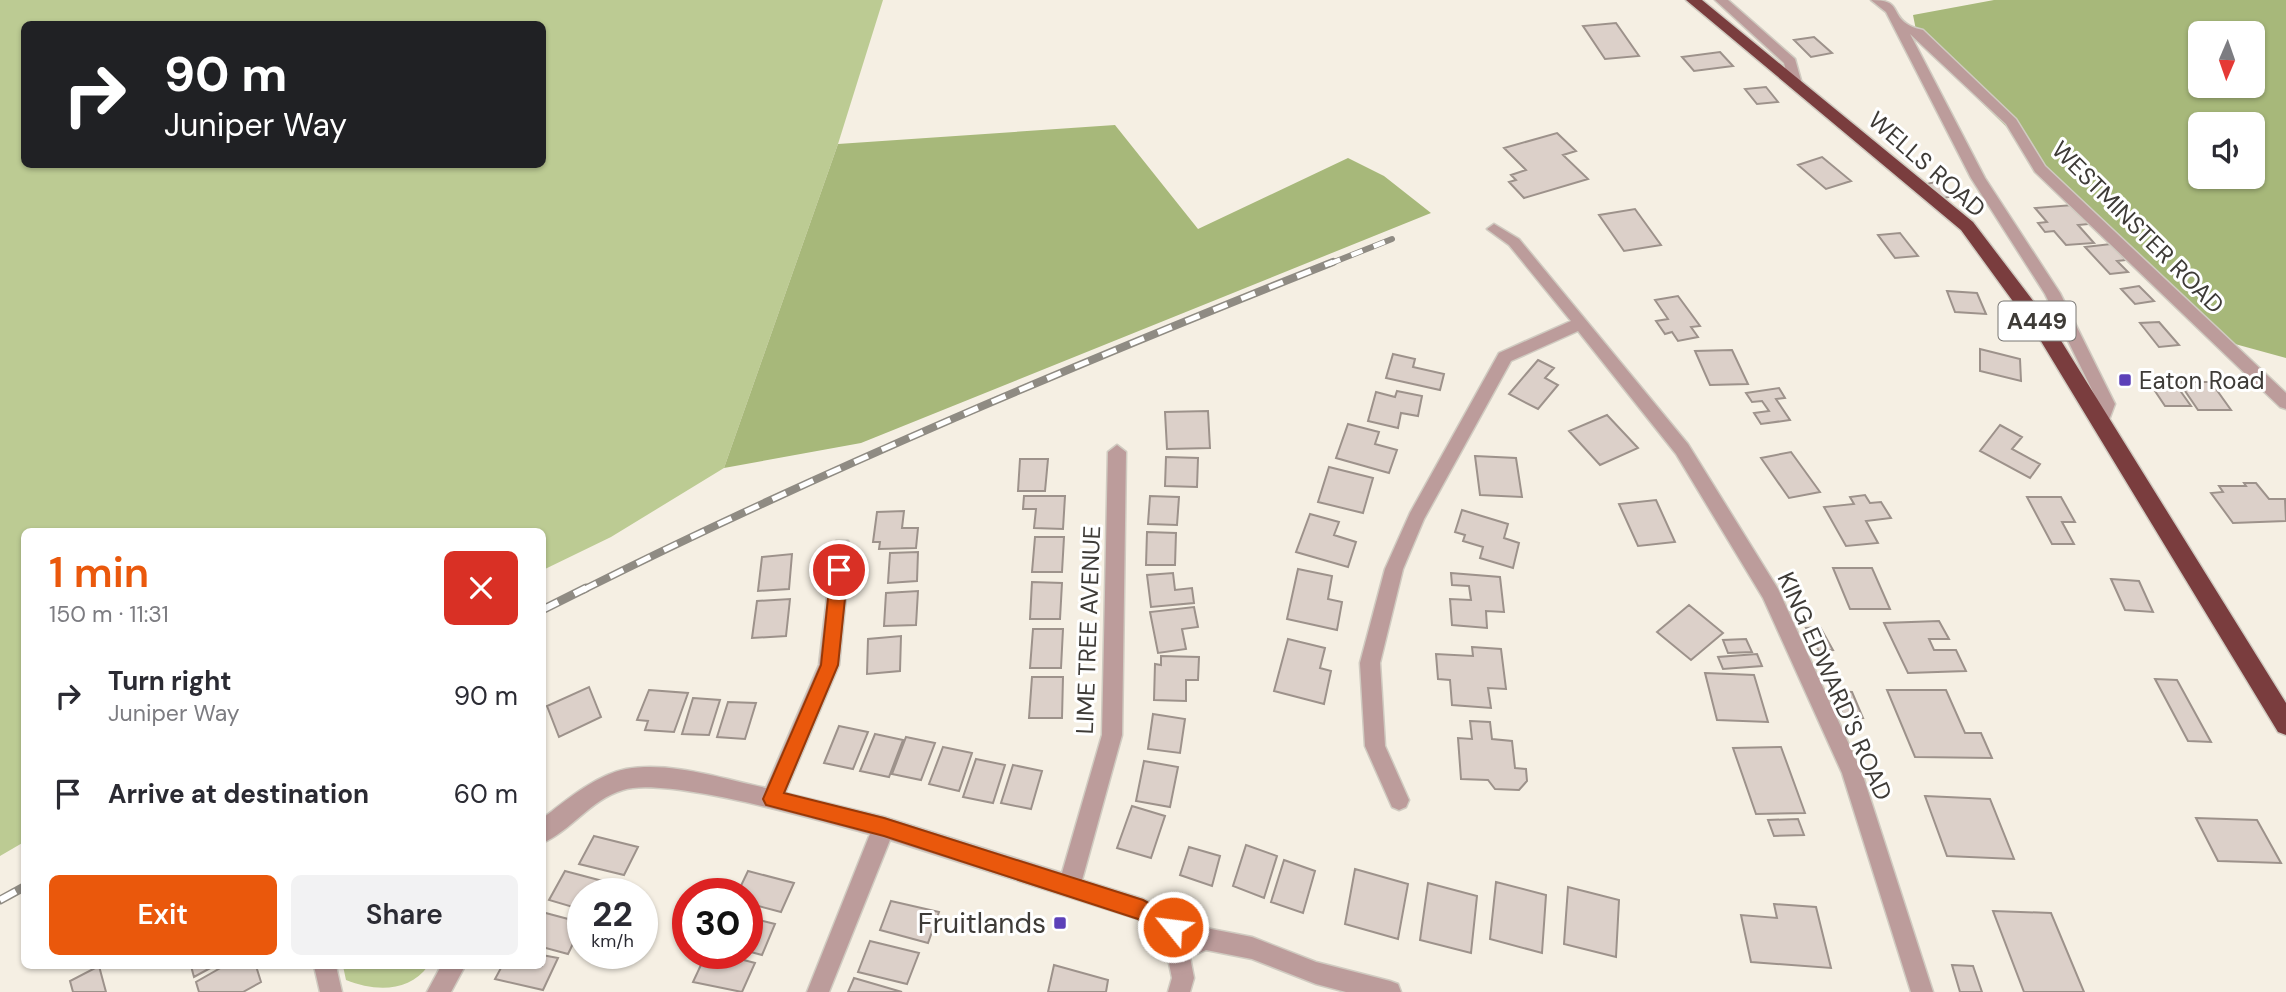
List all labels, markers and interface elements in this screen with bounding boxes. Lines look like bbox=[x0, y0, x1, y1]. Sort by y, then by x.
north arrow bbox=[2188, 21, 2264, 98]
map controls bbox=[2188, 21, 2265, 189]
text: 90 m bbox=[164, 42, 287, 106]
icon: right bbox=[49, 49, 140, 140]
text: Juniper Way bbox=[164, 104, 347, 146]
street label: WELLS ROAD bbox=[1862, 104, 1992, 224]
button: sound bbox=[2188, 112, 2265, 189]
street label: WESTMINSTER ROAD bbox=[2045, 134, 2231, 320]
road number: A449 bbox=[1998, 302, 2076, 340]
place label: Eaton Road bbox=[2139, 365, 2265, 396]
marker: Eaton Road bbox=[2117, 372, 2133, 388]
street label: LIME TREE AVENUE bbox=[1069, 525, 1107, 735]
pin bbox=[809, 540, 869, 600]
text: 1 min bbox=[49, 545, 149, 600]
button: close bbox=[444, 551, 518, 625]
icon: arrive bbox=[820, 551, 858, 589]
street label: KING EDWARD'S ROAD bbox=[1771, 567, 1899, 805]
text: 150 m · 11:31 bbox=[49, 599, 169, 629]
text: Turn right bbox=[108, 664, 232, 698]
icon: right bbox=[49, 677, 87, 715]
text: 90 m bbox=[454, 679, 518, 713]
text: Juniper Way bbox=[108, 698, 240, 728]
icon: arrive bbox=[49, 775, 87, 813]
text: Arrive at destination bbox=[108, 777, 369, 811]
text: 60 m bbox=[454, 777, 518, 811]
button: Exit bbox=[49, 875, 277, 955]
button: Share bbox=[291, 875, 518, 955]
speed limit sign: 30 bbox=[672, 878, 763, 969]
position arrow bbox=[1136, 890, 1210, 964]
text: 22 bbox=[592, 891, 633, 937]
place label: Fruitlands bbox=[918, 905, 1046, 942]
marker: Fruitlands bbox=[1052, 915, 1068, 931]
text: km/h bbox=[591, 929, 634, 953]

